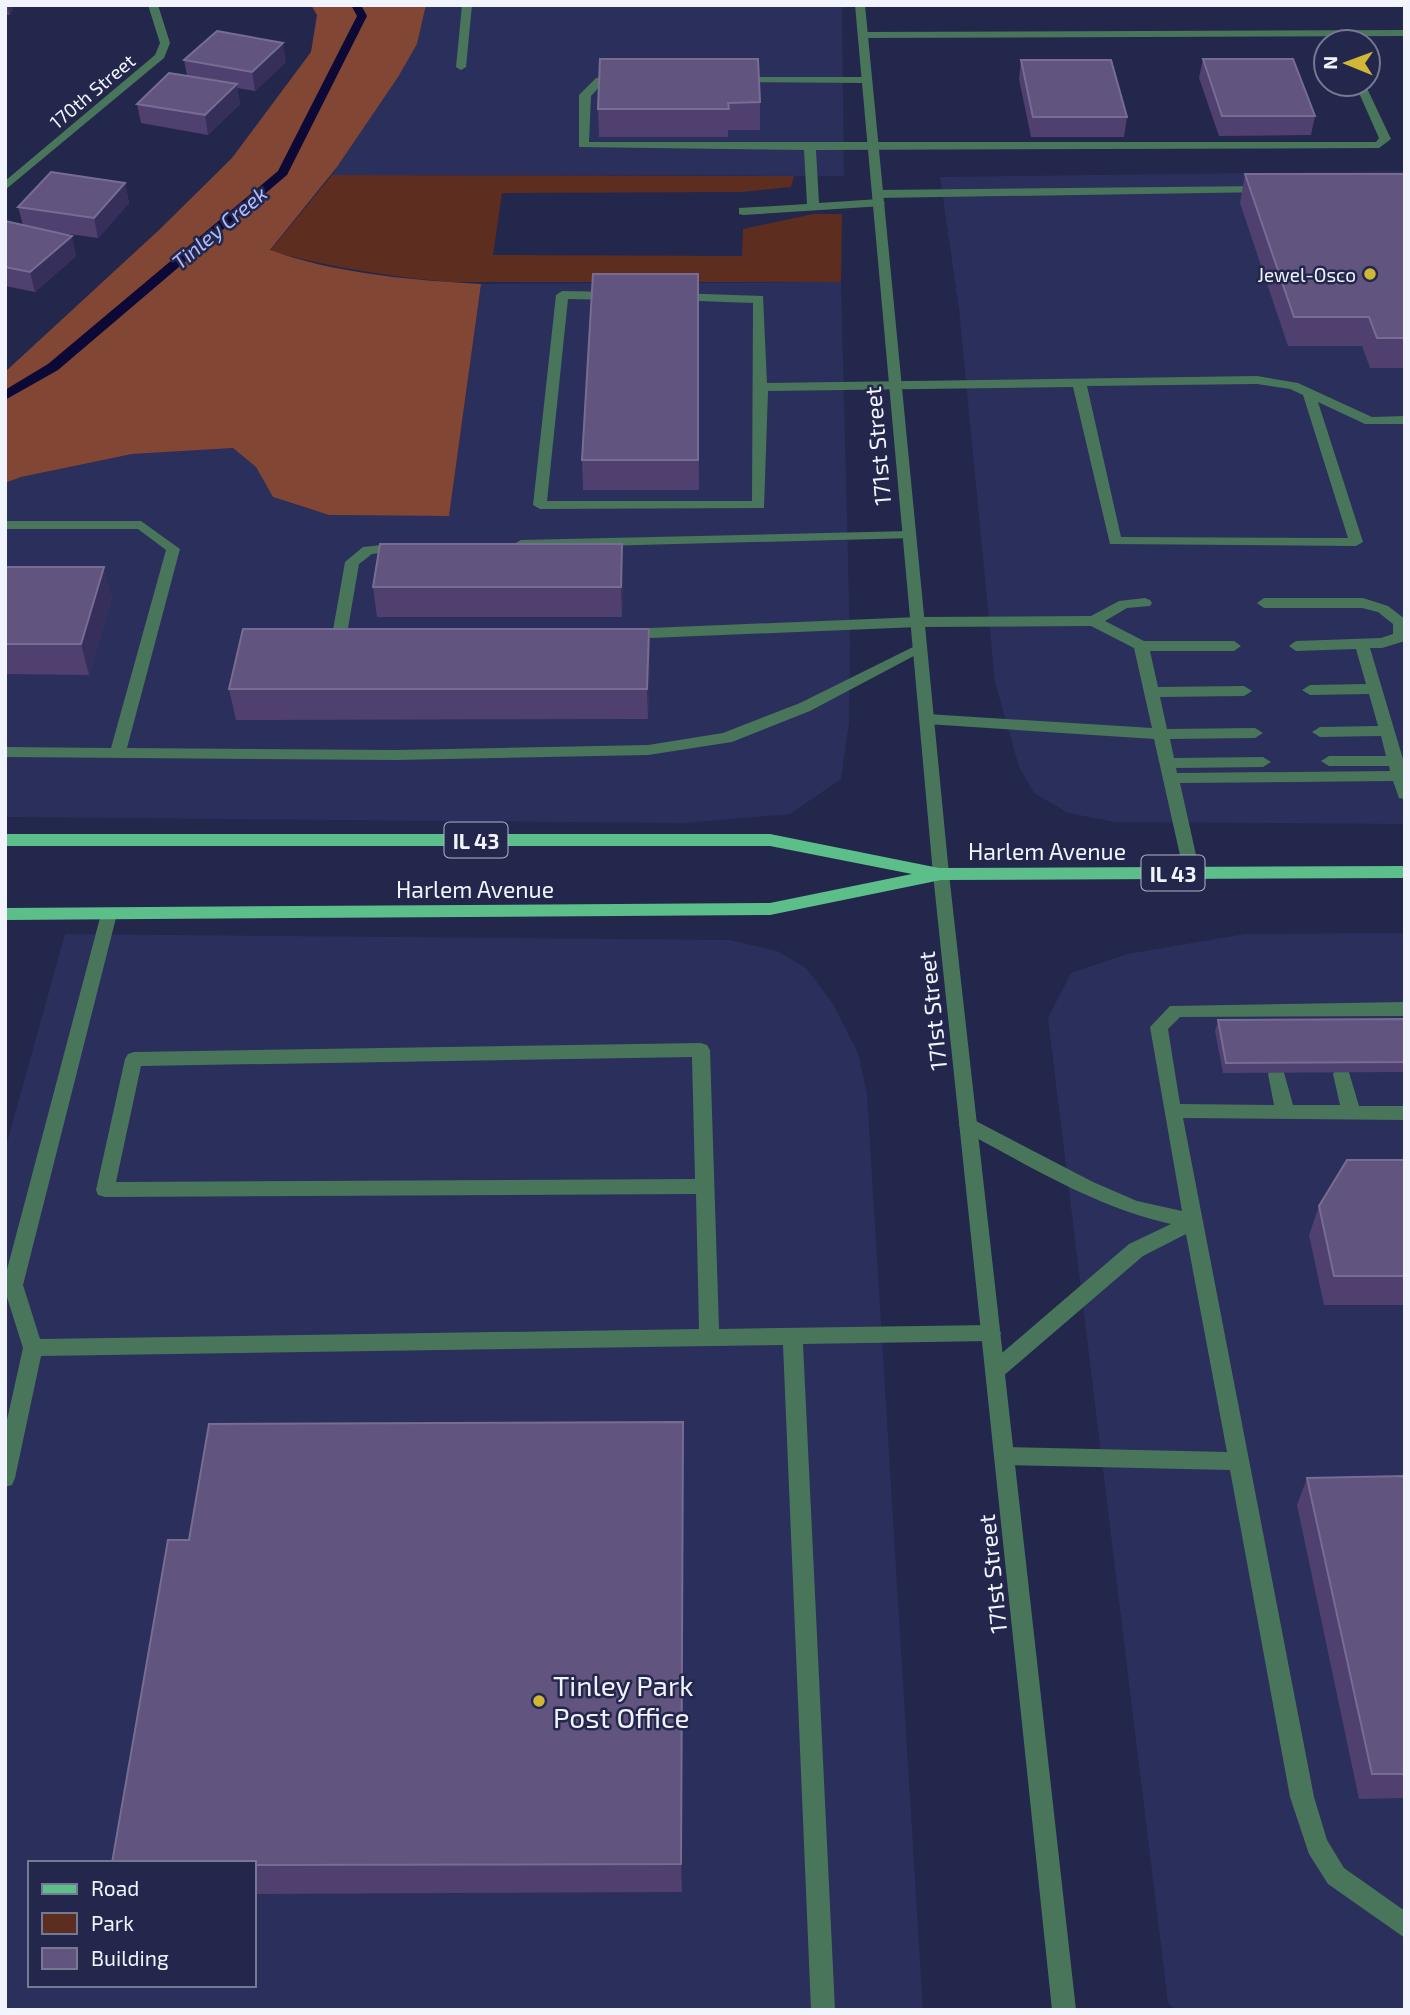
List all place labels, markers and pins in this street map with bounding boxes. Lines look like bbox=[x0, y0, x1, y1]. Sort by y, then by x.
place label: Jewel-Osco bbox=[1257, 263, 1356, 286]
marker: Jewel-Osco bbox=[1362, 266, 1378, 282]
place label: Tinley Park Post Office bbox=[553, 1668, 693, 1734]
marker: Tinley Park Post Office bbox=[531, 1693, 547, 1709]

